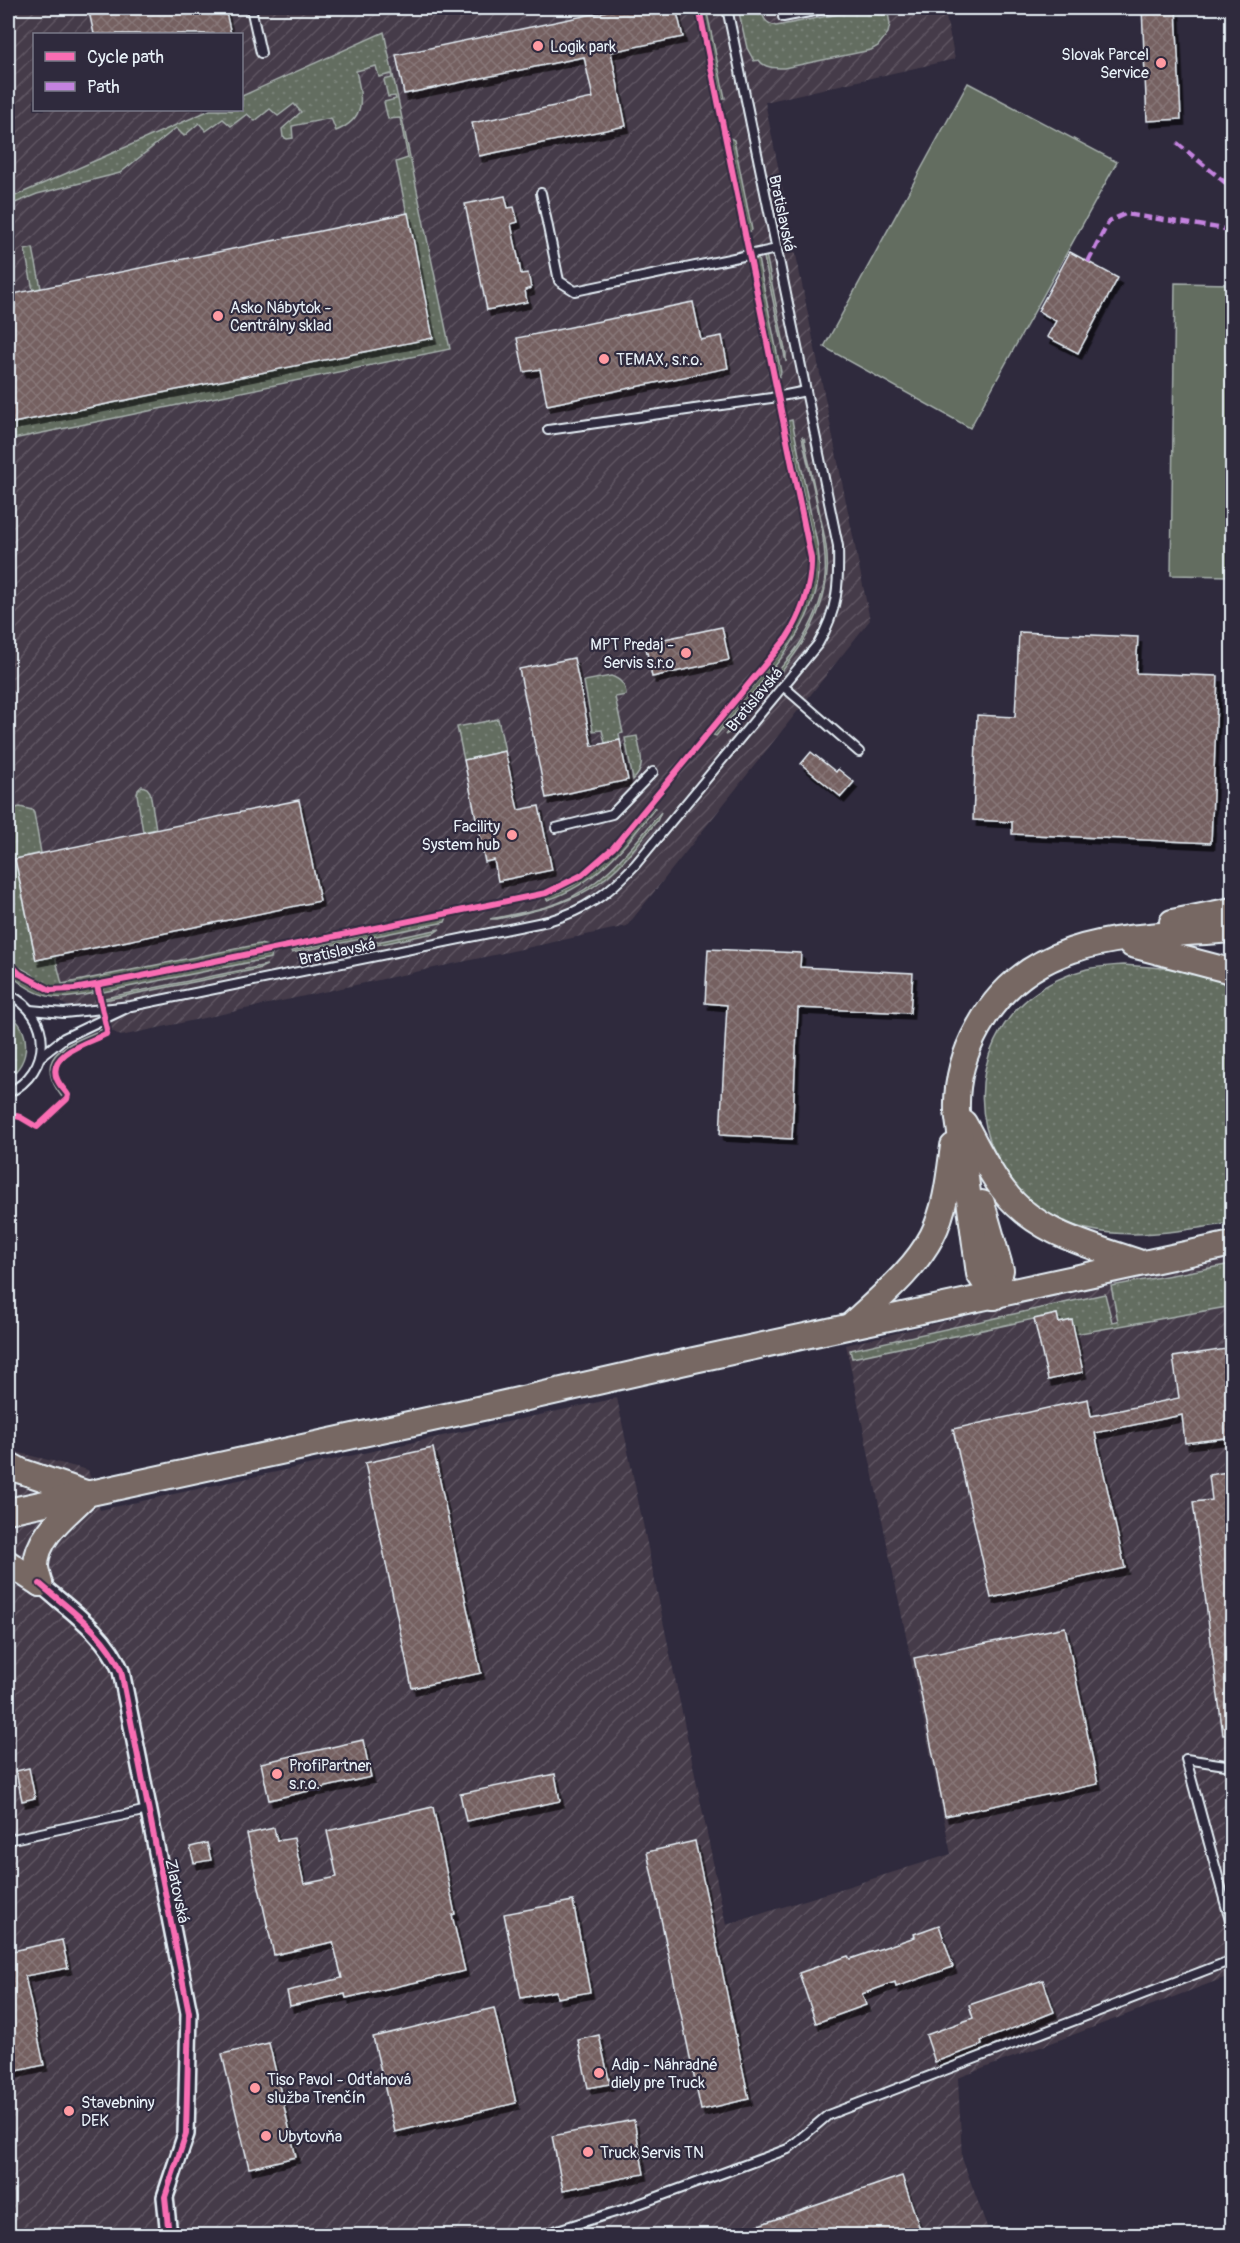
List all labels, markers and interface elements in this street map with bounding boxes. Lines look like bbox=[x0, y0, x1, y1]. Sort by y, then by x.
legend bbox=[33, 33, 243, 111]
place label: Logik park bbox=[550, 37, 616, 57]
marker: Logik park bbox=[531, 39, 545, 53]
place label: Slovak Parcel Service bbox=[1061, 45, 1149, 83]
text: Cycle path bbox=[87, 46, 164, 69]
marker: Slovak Parcel Service bbox=[1154, 56, 1168, 70]
text: Path bbox=[87, 76, 120, 99]
street label: Bratislavská bbox=[764, 173, 800, 253]
place label: Asko Nábytok - Centrálny sklad bbox=[230, 298, 332, 336]
marker: Asko Nábytok - Centrálny sklad bbox=[211, 309, 225, 323]
place label: TEMAX, s.r.o. bbox=[616, 350, 703, 370]
marker: TEMAX, s.r.o. bbox=[597, 352, 611, 366]
place label: MPT Predaj - Servis s.r.o bbox=[590, 635, 674, 673]
marker: MPT Predaj - Servis s.r.o bbox=[679, 646, 693, 660]
street label: Bratislavská bbox=[722, 663, 787, 736]
place label: Facility System hub bbox=[421, 817, 500, 855]
marker: Facility System hub bbox=[505, 828, 519, 842]
street label: Bratislavská bbox=[297, 934, 377, 970]
place label: ProfiPartner s.r.o. bbox=[289, 1756, 372, 1794]
marker: ProfiPartner s.r.o. bbox=[270, 1767, 284, 1781]
street label: Zlatovská bbox=[160, 1857, 194, 1925]
place label: Adip - Náhradné diely pre Truck bbox=[611, 2055, 718, 2093]
marker: Adip - Náhradné diely pre Truck bbox=[592, 2066, 606, 2080]
place label: Tiso Pavol - Odťahová služba Trenčín bbox=[267, 2070, 411, 2108]
marker: Tiso Pavol - Odťahová služba Trenčín bbox=[248, 2081, 262, 2095]
place label: Stavebniny DEK bbox=[81, 2093, 155, 2131]
marker: Stavebniny DEK bbox=[62, 2104, 76, 2118]
place label: Ubytovňa bbox=[278, 2127, 342, 2147]
marker: Ubytovňa bbox=[259, 2129, 273, 2143]
place label: Truck Servis TN bbox=[600, 2143, 704, 2163]
marker: Truck Servis TN bbox=[581, 2145, 595, 2159]

